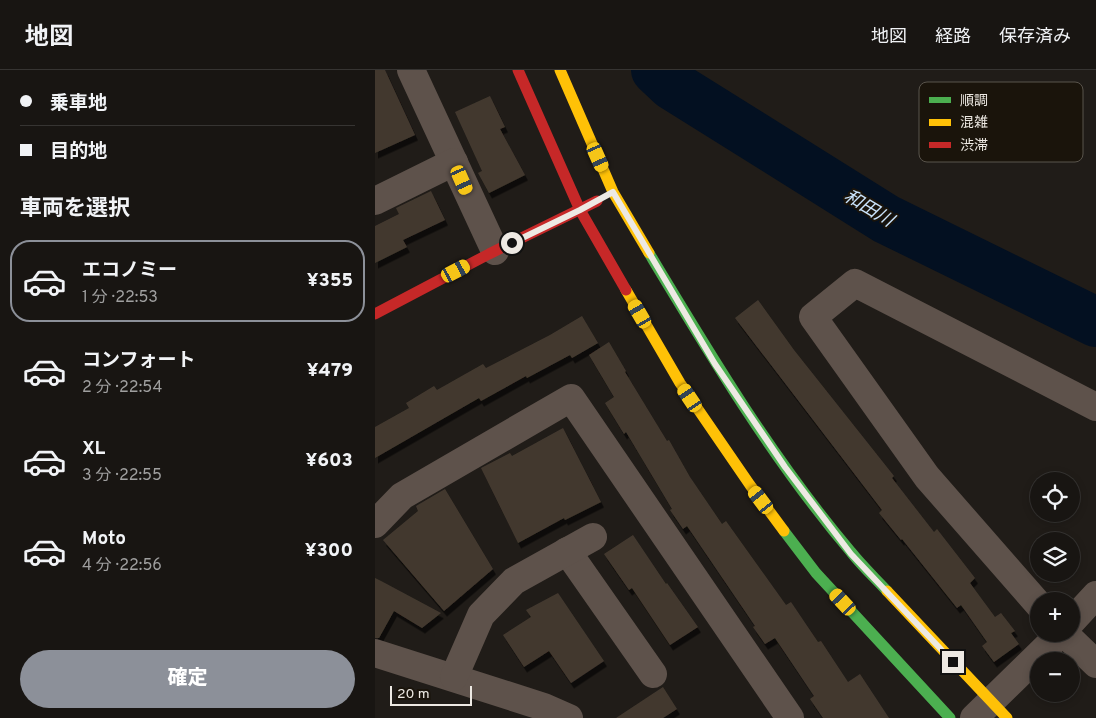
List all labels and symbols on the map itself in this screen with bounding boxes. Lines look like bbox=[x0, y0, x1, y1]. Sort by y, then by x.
legend bbox=[919, 82, 1083, 162]
text: 順調 bbox=[960, 93, 988, 110]
text: 混雑 bbox=[960, 114, 988, 132]
text: 渋滞 bbox=[960, 138, 988, 155]
car bbox=[585, 140, 610, 174]
car bbox=[449, 163, 474, 197]
water label: 和田川 bbox=[839, 186, 899, 234]
route start bbox=[501, 232, 523, 254]
car bbox=[439, 257, 472, 285]
car bbox=[626, 297, 653, 331]
car bbox=[675, 381, 704, 415]
car bbox=[745, 484, 776, 516]
car bbox=[827, 586, 858, 618]
route end bbox=[942, 651, 964, 673]
scale bar bbox=[390, 683, 473, 706]

